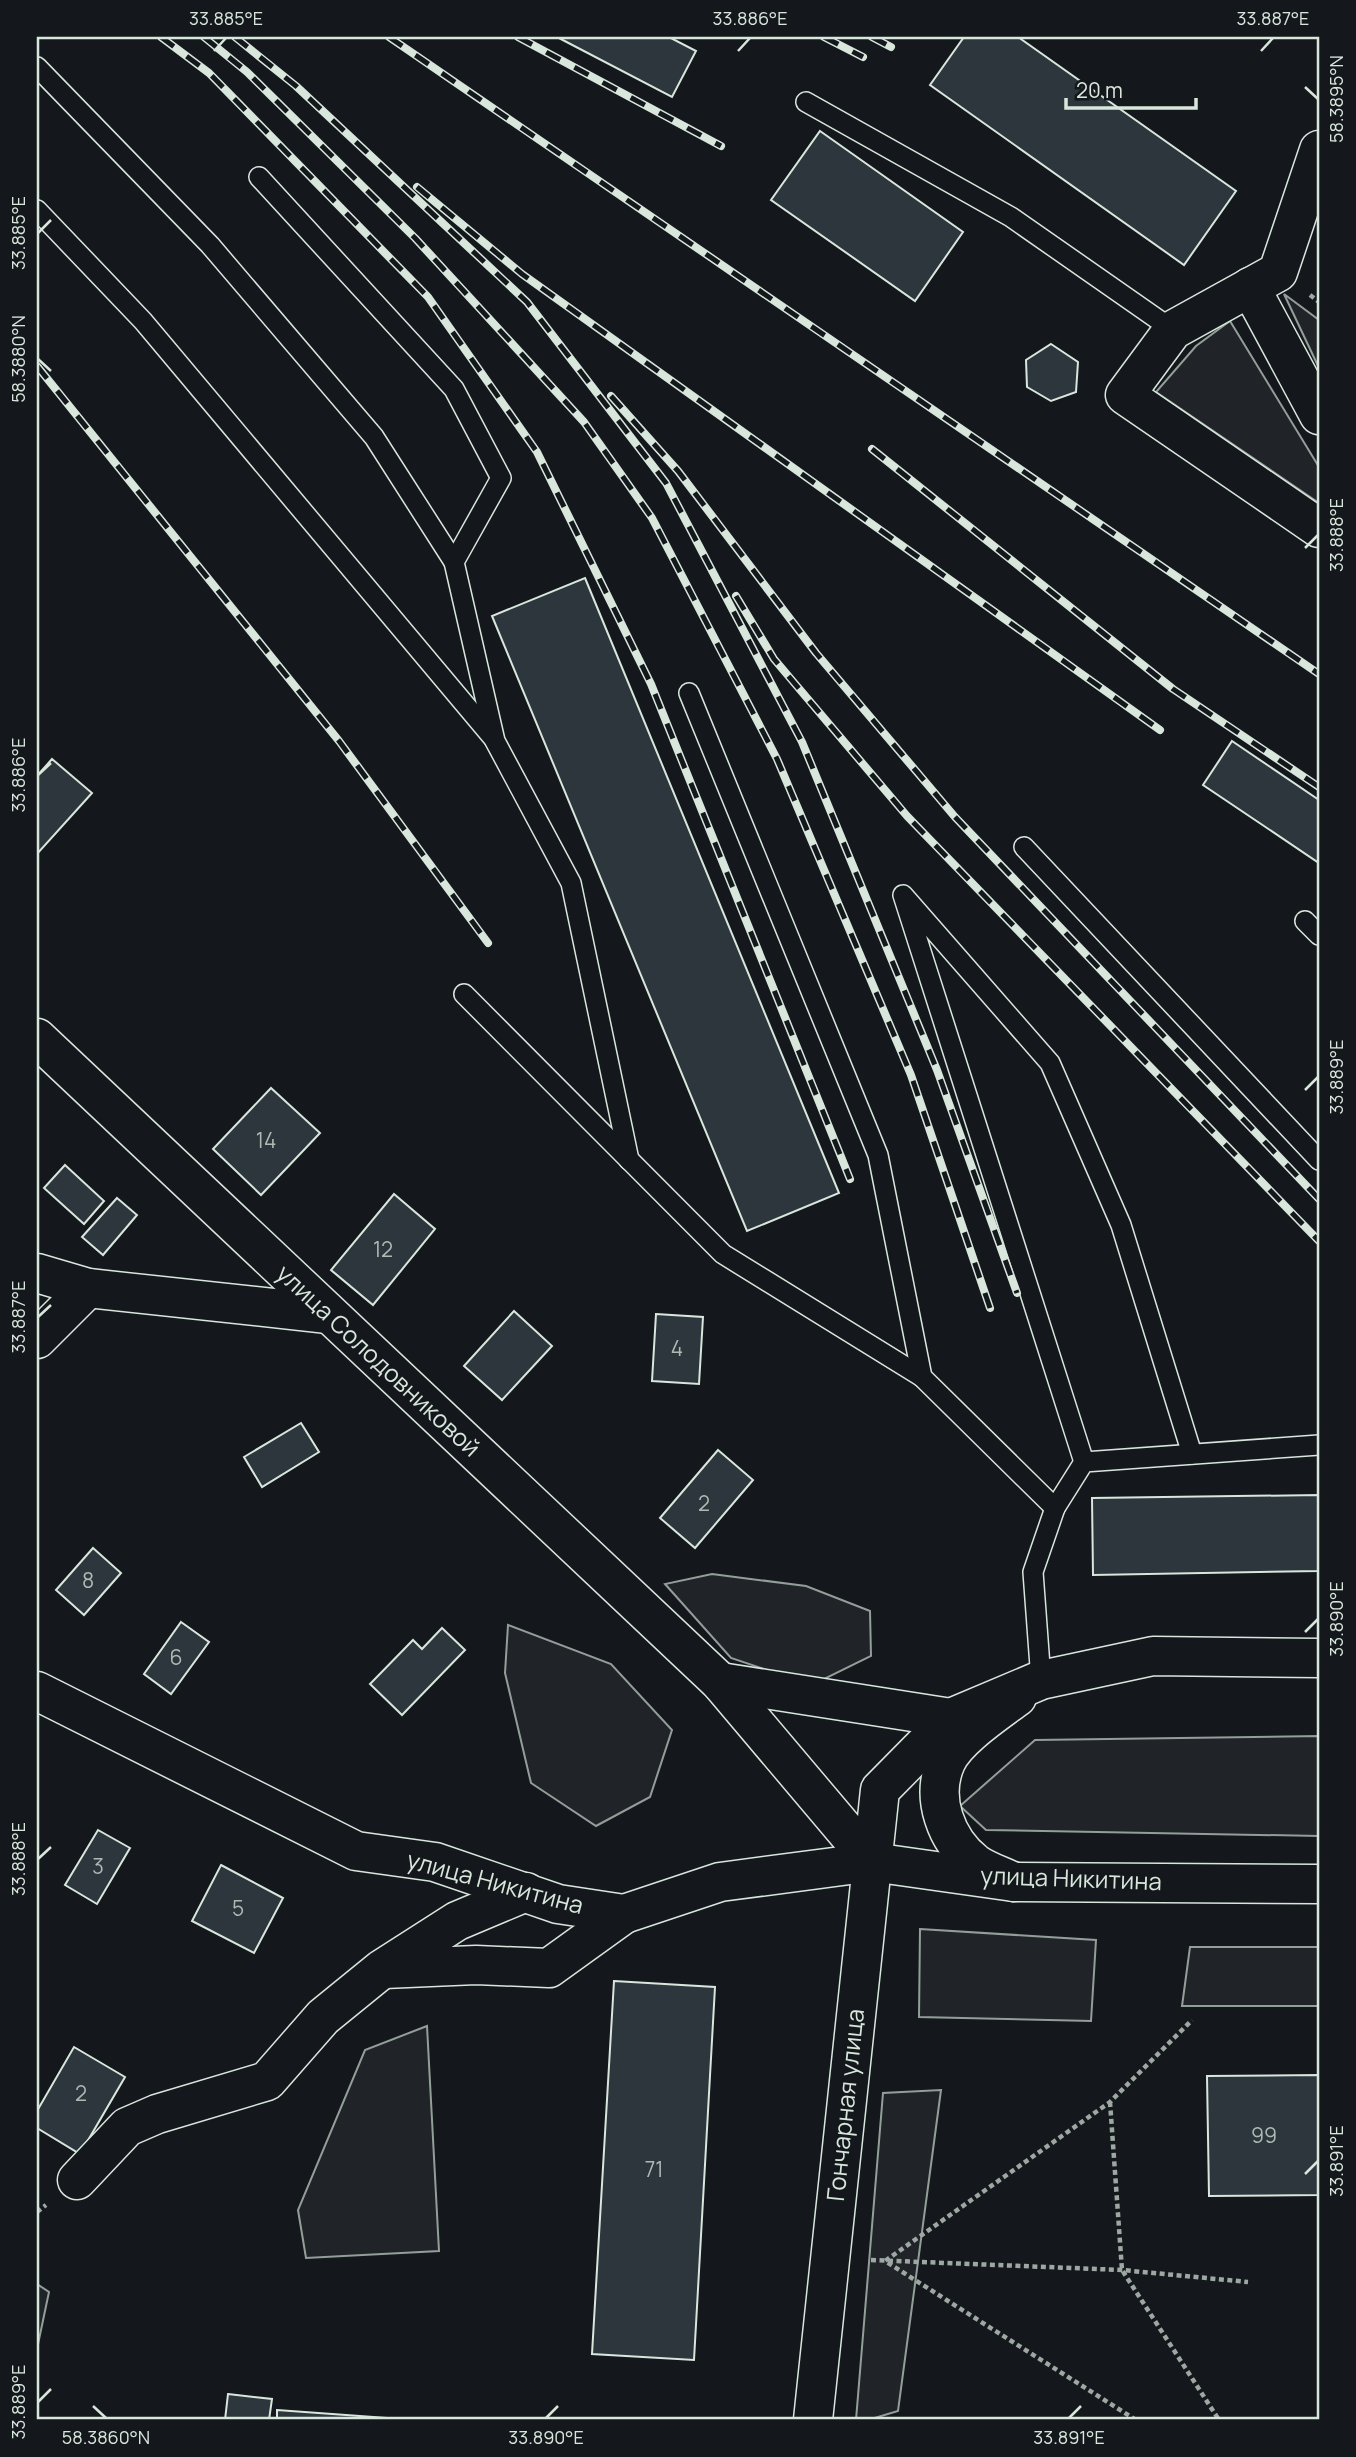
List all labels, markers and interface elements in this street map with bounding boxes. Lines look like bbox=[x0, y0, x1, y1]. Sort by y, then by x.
text: 33.885°E bbox=[189, 6, 263, 30]
text: 33.886°E bbox=[713, 6, 787, 30]
text: 33.887°E bbox=[1237, 6, 1309, 30]
text: 58.3895°N bbox=[1324, 55, 1348, 143]
scale bar bbox=[1066, 66, 1195, 110]
text: 20 m bbox=[1076, 76, 1123, 104]
text: 33.885°E bbox=[6, 196, 30, 270]
text: 58.3880°N bbox=[6, 315, 30, 403]
text: 33.888°E bbox=[1324, 498, 1348, 572]
text: 33.886°E bbox=[6, 738, 30, 812]
text: 33.889°E bbox=[1324, 1040, 1348, 1114]
house number: 14 bbox=[256, 1126, 276, 1154]
house number: 12 bbox=[373, 1235, 393, 1263]
street label: улица Солодовниковой bbox=[270, 1257, 488, 1463]
text: 33.887°E bbox=[6, 1281, 30, 1353]
house number: 4 bbox=[671, 1334, 683, 1362]
house number: 2 bbox=[698, 1489, 710, 1517]
house number: 8 bbox=[82, 1566, 94, 1594]
text: 33.890°E bbox=[1324, 1581, 1348, 1657]
house number: 6 bbox=[169, 1643, 183, 1671]
text: 33.888°E bbox=[6, 1822, 30, 1896]
street label: улица Никитина bbox=[403, 1842, 587, 1921]
house number: 3 bbox=[92, 1852, 104, 1880]
street label: улица Никитина bbox=[980, 1858, 1162, 1897]
house number: 5 bbox=[232, 1894, 244, 1922]
street label: Гончарная улица bbox=[818, 2007, 871, 2203]
house number: 2 bbox=[75, 2079, 87, 2107]
house number: 99 bbox=[1251, 2121, 1277, 2149]
text: 33.891°E bbox=[1324, 2125, 1348, 2197]
house number: 71 bbox=[645, 2155, 663, 2183]
text: 33.889°E bbox=[6, 2365, 30, 2439]
text: 58.3860°N bbox=[62, 2425, 150, 2449]
text: 33.890°E bbox=[508, 2425, 584, 2449]
text: 33.891°E bbox=[1033, 2425, 1105, 2449]

